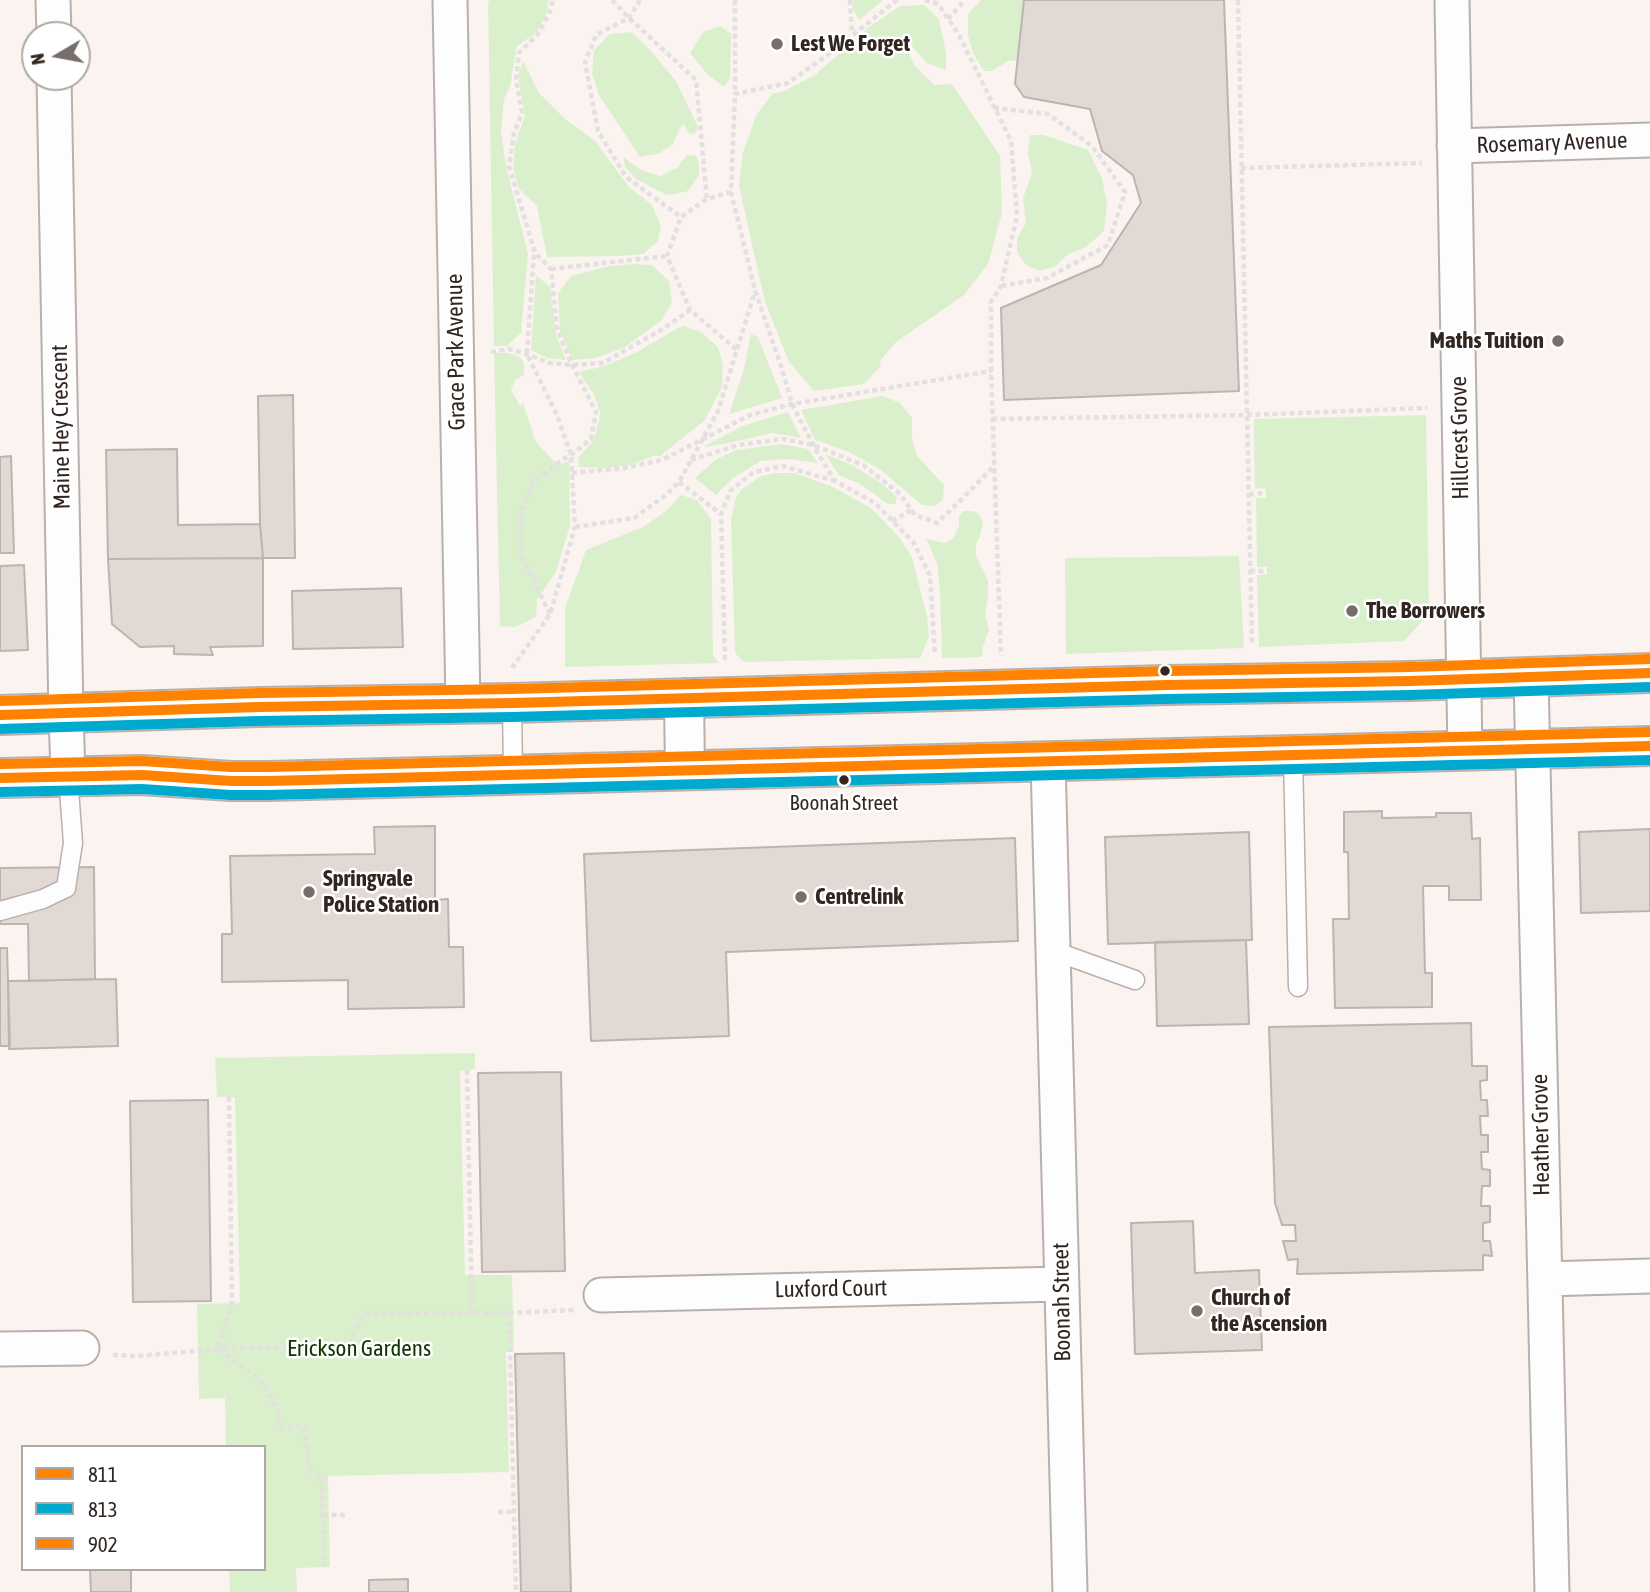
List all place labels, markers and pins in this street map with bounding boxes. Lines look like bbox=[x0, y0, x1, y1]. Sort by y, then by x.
place label: Lest We Forget bbox=[791, 30, 910, 58]
marker: Lest We Forget bbox=[769, 36, 785, 52]
place label: Maths Tuition bbox=[1430, 327, 1544, 355]
marker: Maths Tuition bbox=[1550, 333, 1566, 349]
place label: The Borrowers bbox=[1366, 597, 1485, 625]
marker: The Borrowers bbox=[1344, 603, 1360, 619]
unlabelled marker bbox=[1158, 664, 1172, 678]
marker: Boonah Street bbox=[837, 773, 851, 787]
place label: Boonah Street bbox=[790, 790, 898, 816]
place label: Springvale Police Station bbox=[323, 865, 439, 919]
place label: Centrelink bbox=[815, 883, 903, 911]
marker: Springvale Police Station bbox=[301, 884, 317, 900]
marker: Centrelink bbox=[793, 889, 809, 905]
place label: Church of the Ascension bbox=[1211, 1284, 1327, 1338]
marker: Church of the Ascension bbox=[1189, 1303, 1205, 1319]

